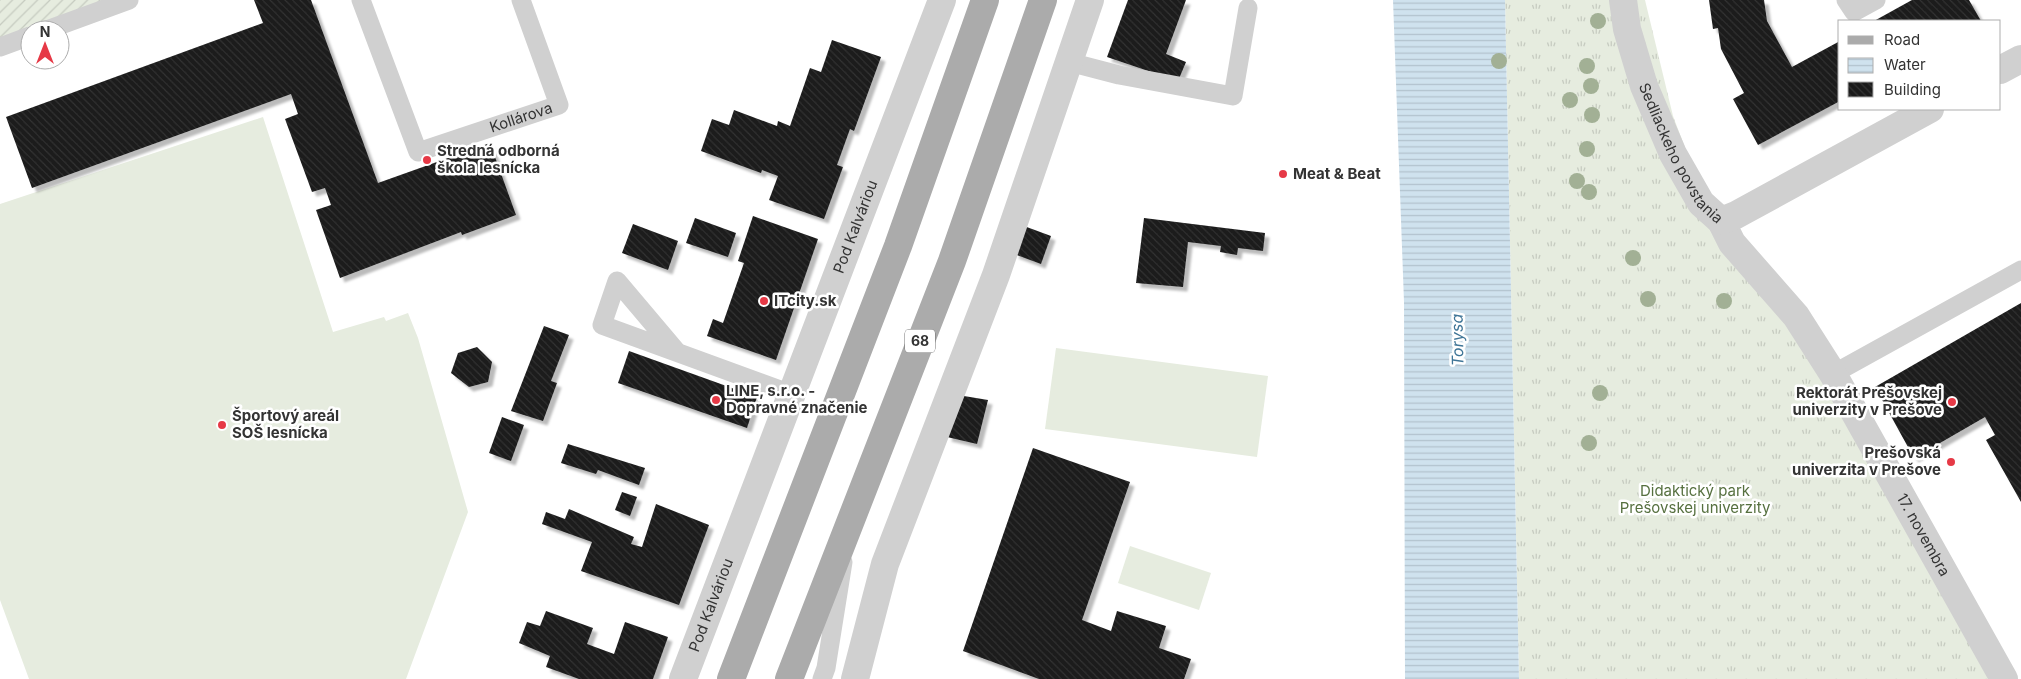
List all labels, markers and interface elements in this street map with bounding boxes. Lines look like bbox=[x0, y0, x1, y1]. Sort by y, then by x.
north arrow bbox=[20, 20, 70, 70]
legend bbox=[1838, 20, 2001, 110]
text: N bbox=[40, 23, 50, 40]
text: Road bbox=[1884, 30, 1920, 49]
text: Water bbox=[1884, 55, 1926, 74]
street label: Sedliackeho povstania bbox=[1635, 80, 1727, 227]
text: Building bbox=[1884, 80, 1941, 99]
street label: Kollárova bbox=[487, 98, 555, 136]
place label: Stredná odborná škola lesnícka bbox=[437, 141, 560, 177]
marker: Stredná odborná škola lesnícka bbox=[421, 154, 433, 166]
place label: Meat & Beat bbox=[1293, 164, 1381, 183]
marker: Meat & Beat bbox=[1277, 168, 1289, 180]
street label: Pod Kalváriou bbox=[829, 177, 881, 276]
place label: ITcity.sk bbox=[774, 291, 837, 310]
marker: ITcity.sk bbox=[758, 295, 770, 307]
water label: Torysa bbox=[1447, 314, 1467, 366]
road number: 68 bbox=[905, 330, 935, 352]
place label: LINE, s.r.o. - Dopravné značenie bbox=[726, 381, 867, 417]
place label: Rektorát Prešovskej univerzity v Prešove bbox=[1792, 383, 1942, 419]
marker: LINE, s.r.o. - Dopravné značenie bbox=[710, 394, 722, 406]
marker: Rektorát Prešovskej univerzity v Prešove bbox=[1946, 396, 1958, 408]
place label: Športový areál SOŠ lesnícka bbox=[232, 406, 339, 442]
marker: Športový areál SOŠ lesnícka bbox=[216, 419, 228, 431]
place label: Prešovská univerzita v Prešove bbox=[1792, 443, 1941, 479]
marker: Prešovská univerzita v Prešove bbox=[1945, 456, 1957, 468]
park label: Didaktický park Prešovskej univerzity bbox=[1620, 481, 1771, 517]
street label: 17. novembra bbox=[1893, 490, 1954, 580]
street label: Pod Kalváriou bbox=[684, 556, 737, 654]

